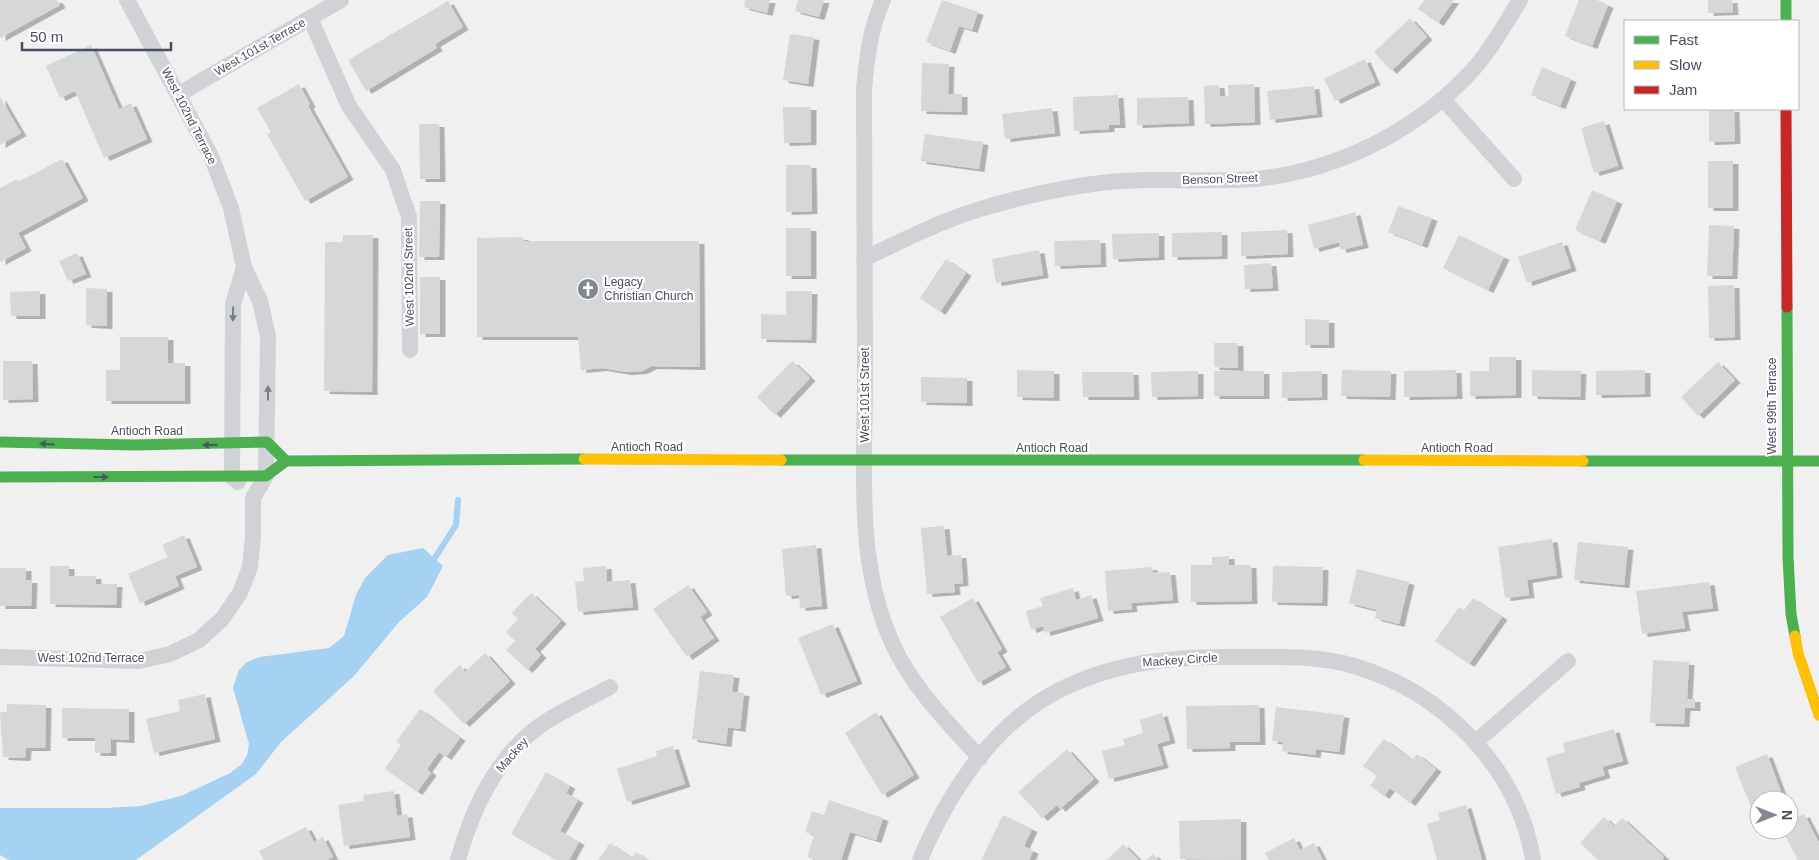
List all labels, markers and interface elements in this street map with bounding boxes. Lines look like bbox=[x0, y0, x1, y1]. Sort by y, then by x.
street label: West 101st Terrace bbox=[212, 15, 308, 79]
scale bar bbox=[22, 20, 171, 52]
legend bbox=[1624, 20, 1799, 110]
text: 50 m bbox=[30, 28, 63, 45]
text: Fast bbox=[1669, 31, 1699, 48]
text: Slow bbox=[1669, 56, 1702, 73]
street label: West 102nd Terrace bbox=[158, 65, 220, 167]
text: Jam bbox=[1669, 81, 1697, 98]
street label: Benson Street bbox=[1182, 171, 1259, 187]
street label: West 102nd Street bbox=[401, 227, 417, 327]
place label: Legacy Christian Church bbox=[604, 275, 693, 303]
church icon: Legacy Christian Church bbox=[576, 277, 600, 301]
one-way arrow bbox=[229, 306, 237, 322]
street label: West 101st Street bbox=[858, 347, 872, 443]
street label: West 99th Terrace bbox=[1765, 357, 1779, 454]
one-way arrow bbox=[264, 385, 272, 401]
street label: Antioch Road bbox=[111, 424, 183, 438]
one-way arrow bbox=[39, 440, 55, 448]
street label: Antioch Road bbox=[611, 440, 683, 454]
one-way arrow bbox=[201, 441, 217, 449]
street label: Antioch Road bbox=[1016, 441, 1088, 455]
street label: Antioch Road bbox=[1421, 441, 1493, 455]
one-way arrow bbox=[93, 473, 109, 481]
street label: Mackey Circle bbox=[1142, 650, 1218, 670]
street label: West 102nd Terrace bbox=[38, 651, 145, 665]
street label: Mackey bbox=[493, 735, 531, 775]
north arrow bbox=[1749, 790, 1799, 840]
text: N bbox=[1779, 810, 1795, 820]

